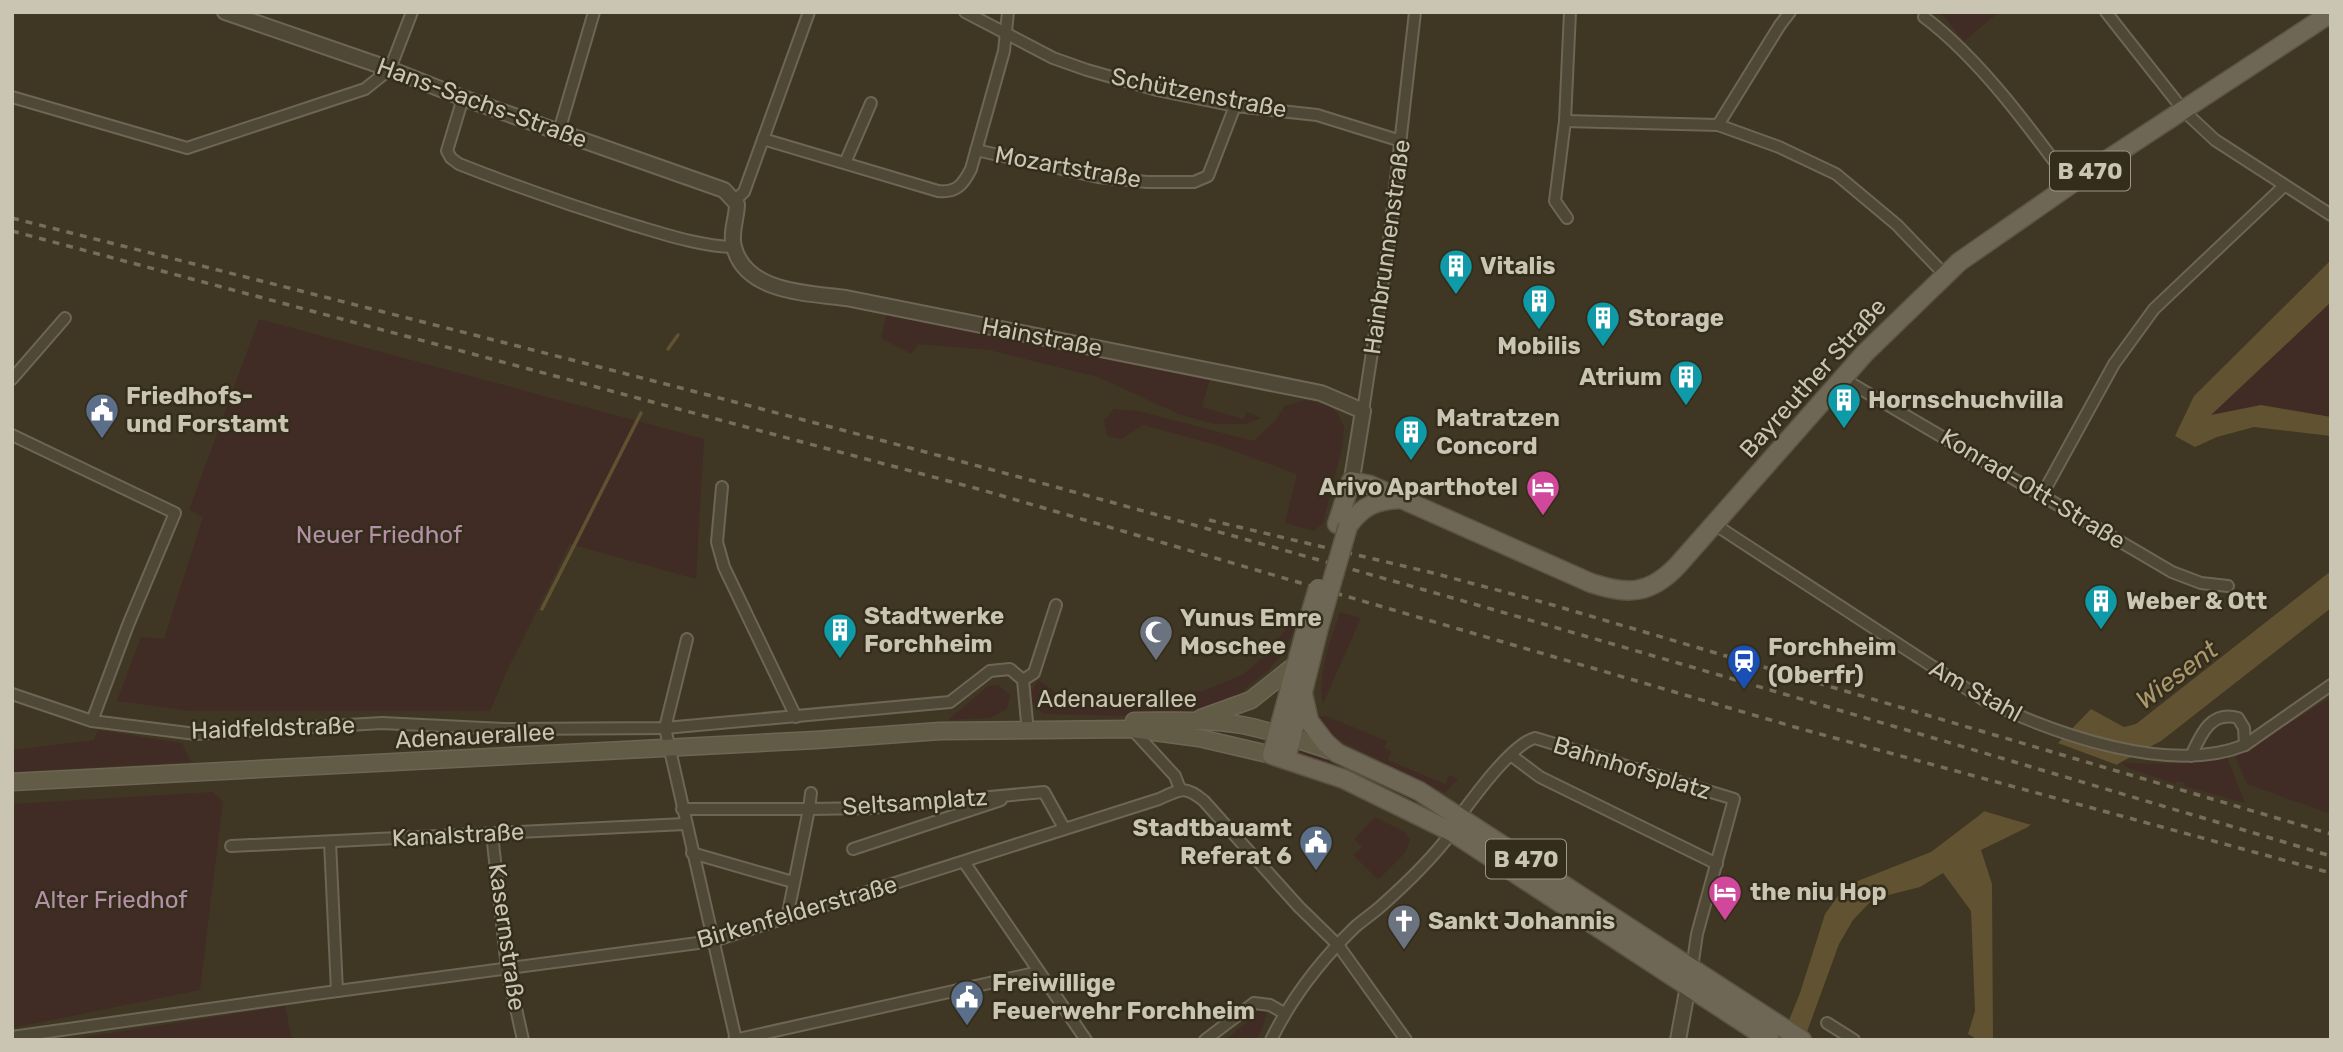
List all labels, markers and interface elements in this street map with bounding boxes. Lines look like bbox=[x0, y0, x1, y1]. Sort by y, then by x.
street label: Hans-Sachs-Straße bbox=[373, 52, 591, 154]
street label: Schützenstraße bbox=[1109, 62, 1289, 124]
street label: Hainbrunnenstraße bbox=[1358, 138, 1416, 356]
street label: Mozartstraße bbox=[993, 140, 1143, 194]
road number: B 470 bbox=[2050, 152, 2130, 190]
building icon: Vitalis bbox=[1437, 247, 1475, 296]
place label: Vitalis bbox=[1480, 252, 1556, 280]
building icon: Mobilis bbox=[1520, 282, 1558, 331]
street label: Bayreuther Straße bbox=[1734, 292, 1892, 464]
building icon: Storage bbox=[1584, 299, 1622, 348]
place label: Storage bbox=[1628, 304, 1724, 332]
street label: Hainstraße bbox=[979, 312, 1105, 362]
place label: Mobilis bbox=[1497, 332, 1581, 360]
building icon: Atrium bbox=[1667, 358, 1705, 407]
place label: Atrium bbox=[1579, 363, 1662, 391]
building icon: Hornschuchvilla bbox=[1825, 381, 1863, 430]
place label: Friedhofs- und Forstamt bbox=[126, 382, 289, 438]
place label: Hornschuchvilla bbox=[1868, 386, 2064, 414]
public building icon: Friedhofs- und Forstamt bbox=[83, 391, 121, 440]
place label: Matratzen Concord bbox=[1436, 404, 1560, 460]
building icon: Matratzen Concord bbox=[1392, 413, 1430, 462]
street label: Konrad-Ott-Straße bbox=[1936, 423, 2130, 555]
hotel icon: Arivo Aparthotel bbox=[1524, 468, 1562, 517]
place label: Arivo Aparthotel bbox=[1319, 473, 1518, 501]
park label: Neuer Friedhof bbox=[296, 521, 463, 549]
building icon: Weber & Ott bbox=[2082, 582, 2120, 631]
place label: Weber & Ott bbox=[2126, 587, 2267, 615]
place label: Stadtwerke Forchheim bbox=[864, 602, 1004, 658]
place label: Yunus Emre Moschee bbox=[1180, 604, 1322, 660]
building icon: Stadtwerke Forchheim bbox=[821, 611, 859, 660]
mosque icon: Yunus Emre Moschee bbox=[1137, 613, 1175, 662]
place label: Forchheim (Oberfr) bbox=[1768, 633, 1897, 689]
water label: Wiesent bbox=[2130, 634, 2225, 716]
station icon: Forchheim (Oberfr) bbox=[1725, 642, 1763, 691]
street label: Am Stahl bbox=[1925, 654, 2027, 728]
street label: Adenauerallee bbox=[1037, 685, 1197, 713]
street label: Haidfeldstraße bbox=[190, 711, 356, 745]
street label: Adenauerallee bbox=[394, 718, 556, 754]
street label: Bahnhofsplatz bbox=[1550, 731, 1714, 805]
street label: Seltsamplatz bbox=[842, 783, 988, 821]
place label: Stadtbauamt Referat 6 bbox=[1132, 814, 1292, 870]
street label: Kanalstraße bbox=[391, 818, 525, 852]
public building icon: Stadtbauamt Referat 6 bbox=[1297, 823, 1335, 872]
road number: B 470 bbox=[1486, 839, 1566, 878]
street label: Kasernstraße bbox=[483, 862, 531, 1012]
street label: Birkenfelderstraße bbox=[694, 870, 900, 954]
hotel icon: the niu Hop bbox=[1706, 873, 1744, 922]
place label: the niu Hop bbox=[1750, 878, 1887, 906]
park label: Alter Friedhof bbox=[35, 886, 188, 914]
church icon: Sankt Johannis bbox=[1385, 902, 1423, 951]
place label: Sankt Johannis bbox=[1428, 907, 1615, 935]
place label: Freiwillige Feuerwehr Forchheim bbox=[992, 969, 1255, 1025]
public building icon: Freiwillige Feuerwehr Forchheim bbox=[948, 978, 986, 1027]

